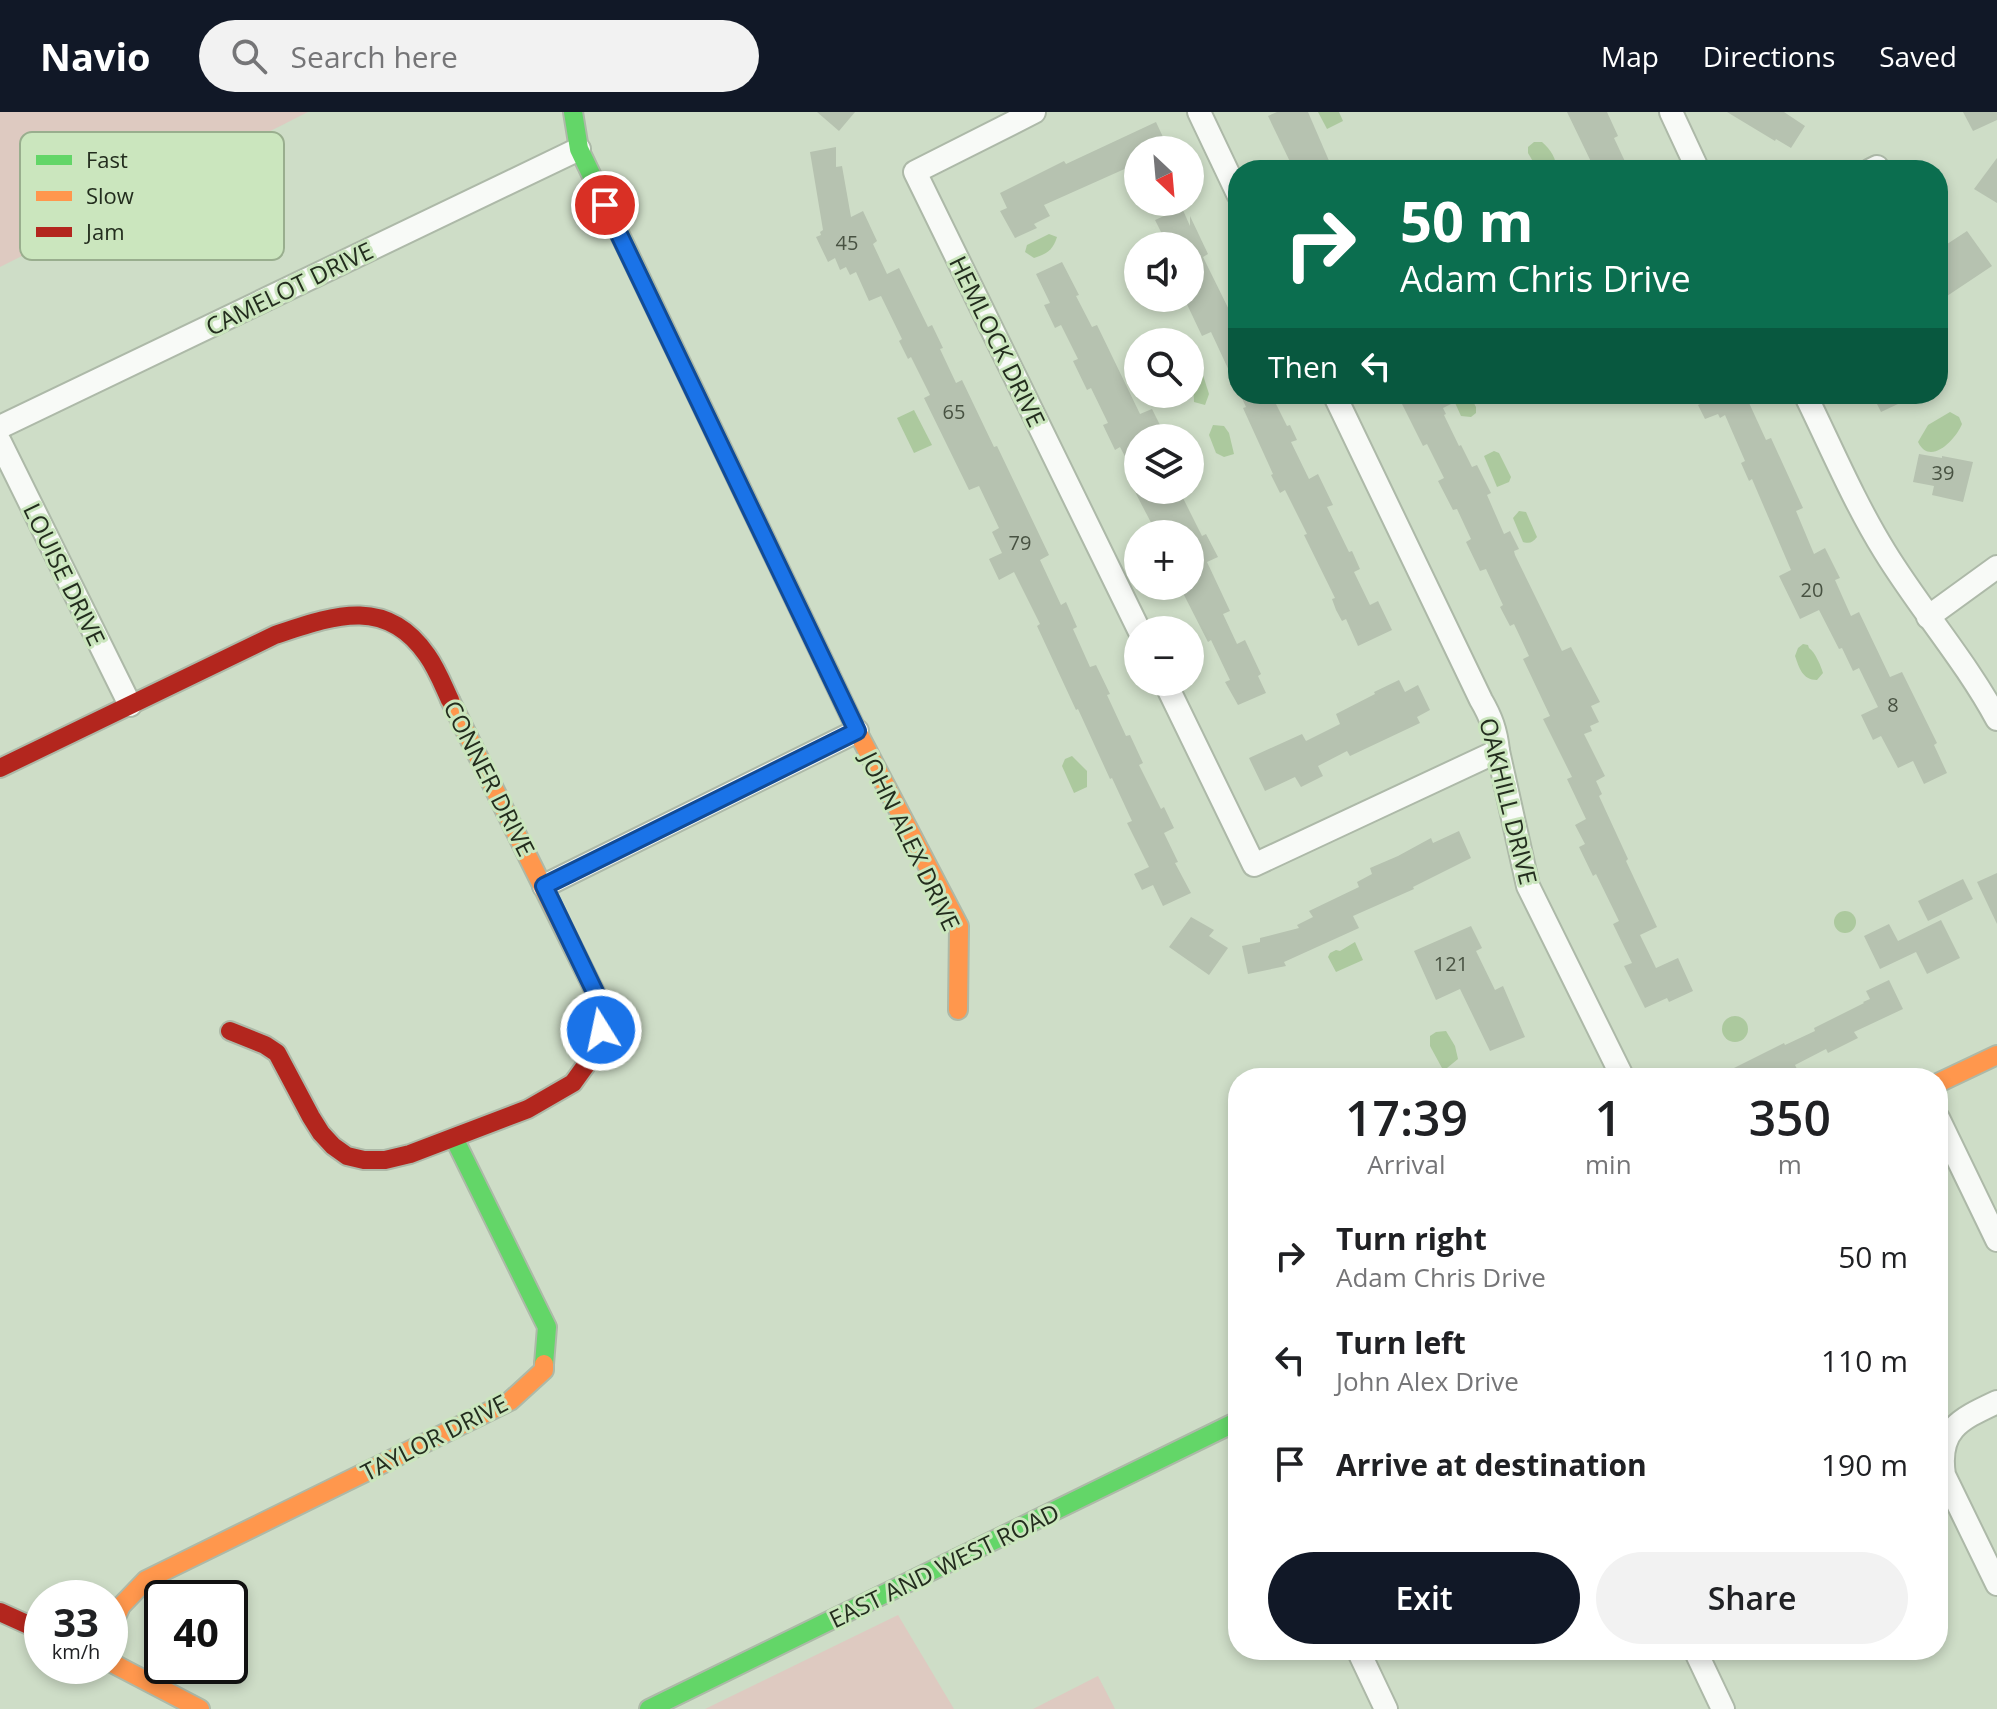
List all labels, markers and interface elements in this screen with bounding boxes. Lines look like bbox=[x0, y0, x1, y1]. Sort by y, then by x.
search box bbox=[199, 20, 759, 92]
text: Navio bbox=[40, 30, 151, 82]
icon: search bbox=[227, 34, 271, 78]
text: Search here bbox=[291, 36, 458, 77]
text: Map bbox=[1601, 37, 1659, 75]
text: Directions bbox=[1703, 37, 1835, 75]
text: Saved bbox=[1879, 37, 1957, 75]
legend bbox=[20, 132, 284, 260]
north arrow bbox=[1124, 136, 1204, 216]
map controls bbox=[1124, 136, 1204, 696]
text: Fast bbox=[86, 144, 128, 174]
pin bbox=[571, 171, 639, 239]
text: Slow bbox=[86, 180, 134, 210]
text: 50 m bbox=[1400, 182, 1534, 258]
icon: arrive bbox=[583, 183, 627, 227]
icon: right bbox=[1268, 192, 1372, 296]
text: Jam bbox=[84, 216, 125, 246]
house number: 45 bbox=[836, 229, 858, 256]
button: sound bbox=[1124, 232, 1204, 312]
street label: CAMELOT DRIVE bbox=[200, 233, 378, 343]
street label: HEMLOCK DRIVE bbox=[942, 250, 1054, 432]
text: Adam Chris Drive bbox=[1400, 254, 1691, 303]
button: search bbox=[1124, 328, 1204, 408]
icon: left bbox=[1354, 344, 1398, 388]
text: Then bbox=[1268, 346, 1338, 387]
house number: 65 bbox=[943, 398, 965, 425]
button: layers bbox=[1124, 424, 1204, 504]
house number: 39 bbox=[1932, 459, 1954, 486]
street label: LOUISE DRIVE bbox=[16, 497, 114, 651]
button: + bbox=[1124, 520, 1204, 600]
house number: 79 bbox=[1009, 529, 1031, 556]
house number: 20 bbox=[1801, 576, 1823, 603]
button: − bbox=[1124, 616, 1204, 696]
house number: 8 bbox=[1887, 691, 1899, 718]
street label: CONNER DRIVE bbox=[437, 694, 543, 862]
street label: OAKHILL DRIVE bbox=[1472, 714, 1546, 888]
street label: JOHN ALEX DRIVE bbox=[853, 744, 969, 936]
house number: 121 bbox=[1434, 950, 1468, 977]
position arrow bbox=[559, 988, 643, 1072]
text: 17:39 bbox=[1345, 1085, 1468, 1150]
text: 1 bbox=[1595, 1085, 1622, 1150]
text: 350 bbox=[1749, 1085, 1831, 1150]
text: Arrival bbox=[1367, 1146, 1446, 1182]
text: min bbox=[1585, 1146, 1632, 1182]
text: m bbox=[1778, 1146, 1802, 1182]
text: Turn right bbox=[1336, 1218, 1487, 1259]
icon: right bbox=[1268, 1234, 1312, 1278]
text: 50 m bbox=[1838, 1236, 1908, 1277]
text: Adam Chris Drive bbox=[1336, 1259, 1546, 1295]
text: Turn left bbox=[1336, 1322, 1466, 1363]
icon: left bbox=[1268, 1338, 1312, 1382]
text: 110 m bbox=[1821, 1340, 1908, 1381]
text: John Alex Drive bbox=[1336, 1363, 1519, 1399]
street label: TAYLOR DRIVE bbox=[355, 1386, 513, 1488]
icon: arrive bbox=[1268, 1442, 1312, 1486]
text: Arrive at destination bbox=[1336, 1444, 1647, 1485]
text: 190 m bbox=[1821, 1444, 1908, 1485]
street label: EAST AND WEST ROAD bbox=[823, 1495, 1065, 1635]
button: Exit bbox=[1268, 1552, 1580, 1644]
button: Share bbox=[1596, 1552, 1908, 1644]
speed limit sign: 40 bbox=[144, 1580, 248, 1684]
text: 33 bbox=[53, 1594, 99, 1649]
text: km/h bbox=[52, 1638, 100, 1665]

